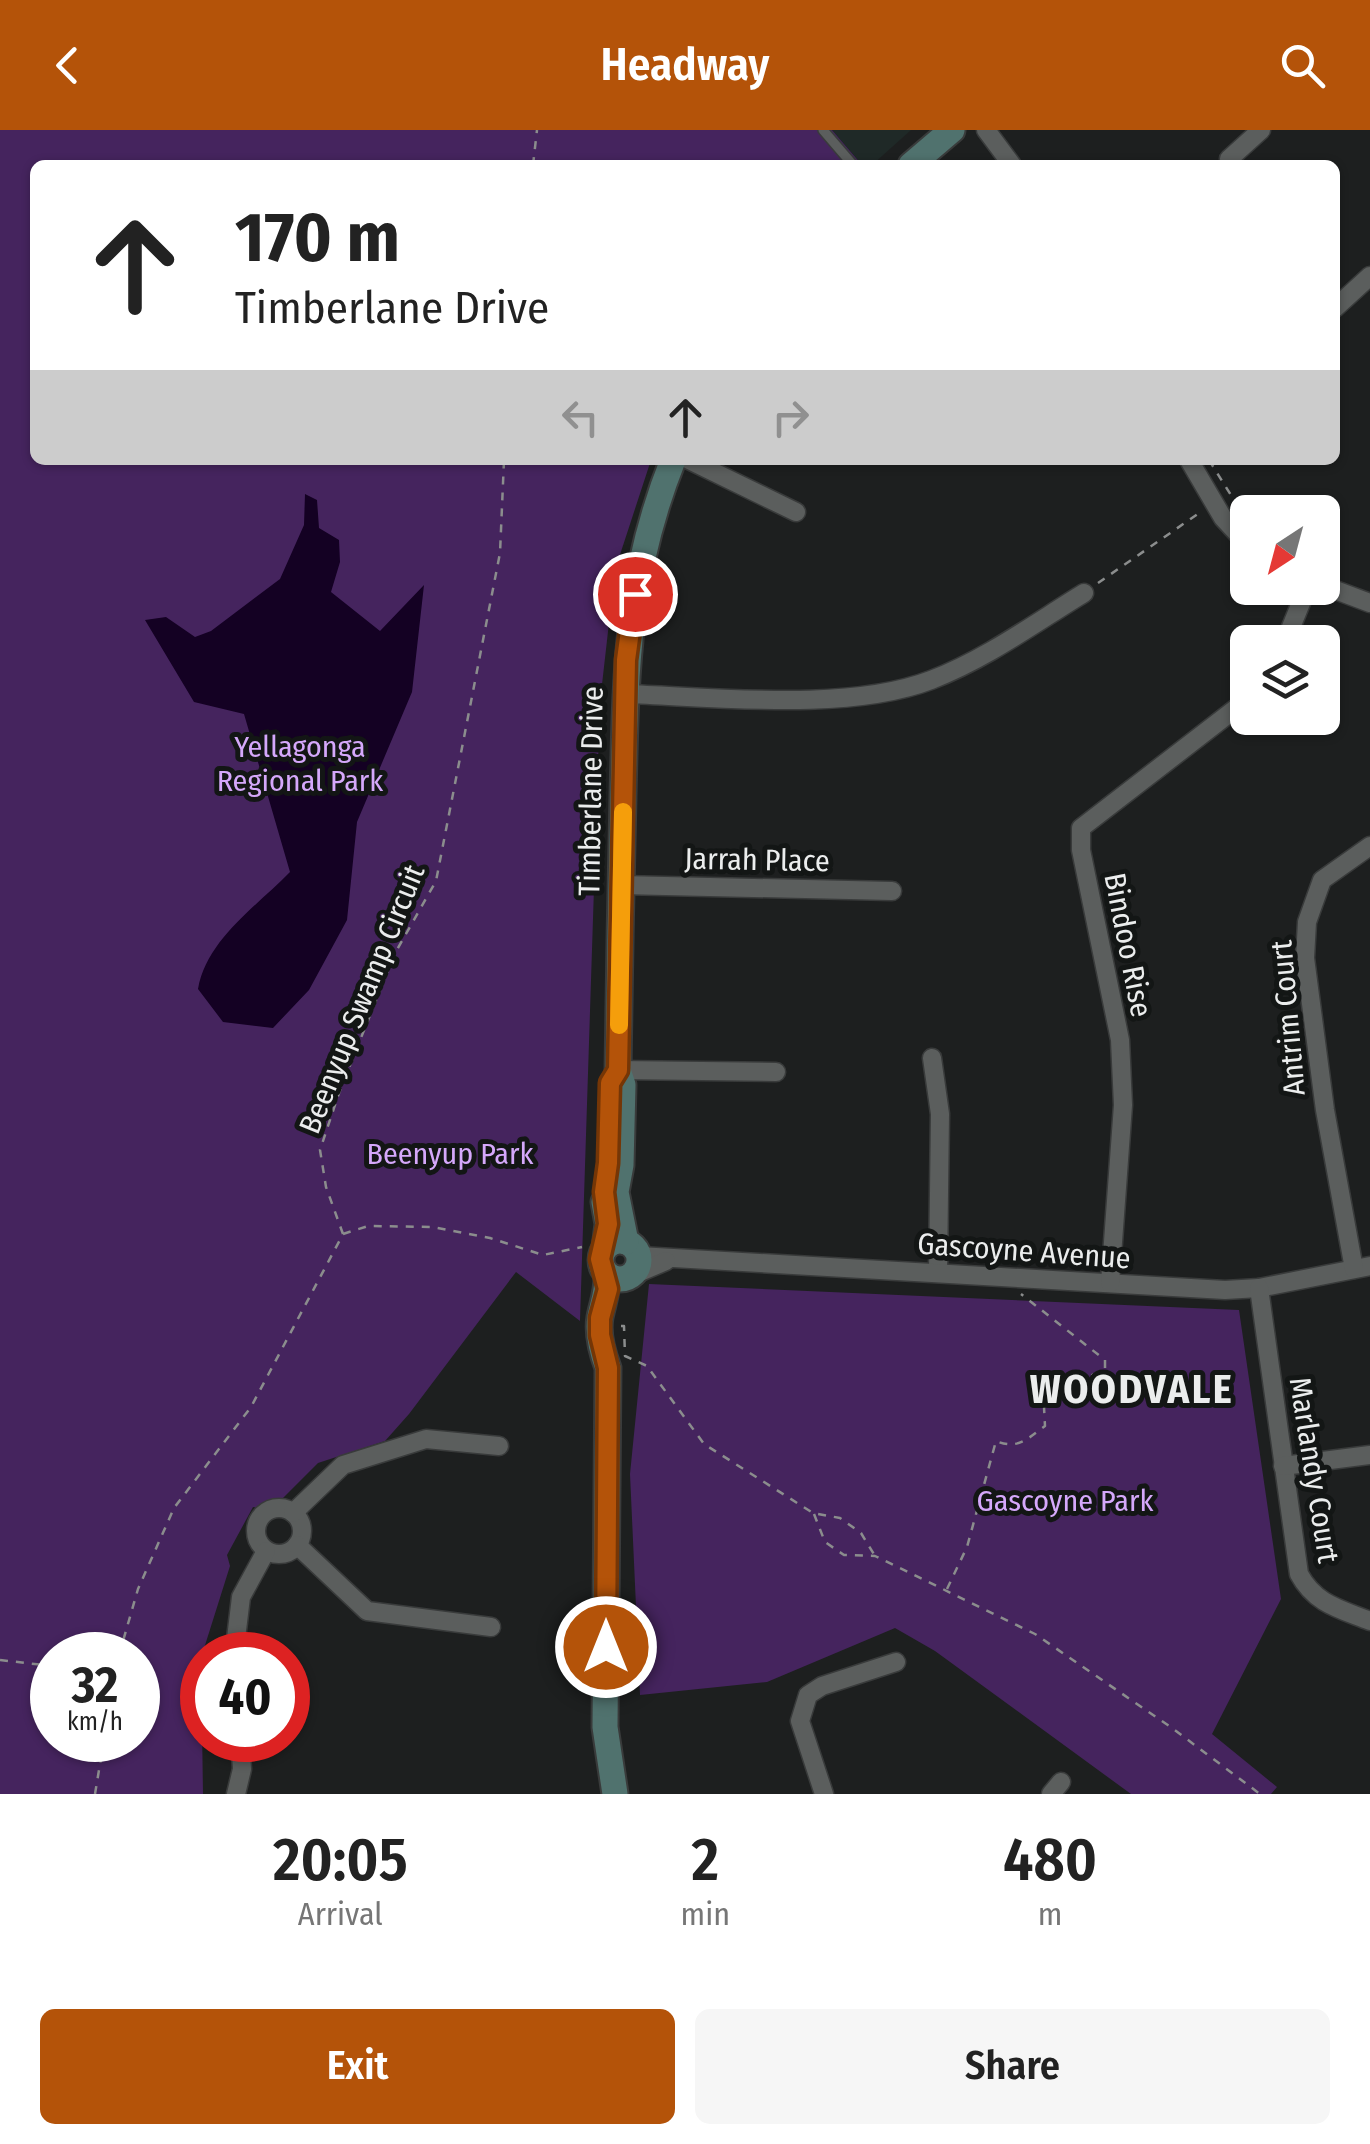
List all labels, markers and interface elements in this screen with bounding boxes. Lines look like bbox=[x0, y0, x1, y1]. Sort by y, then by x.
icon: back bbox=[40, 38, 95, 93]
text: Headway bbox=[601, 38, 769, 92]
icon: search bbox=[1275, 38, 1330, 93]
text: 170 m bbox=[235, 196, 400, 280]
icon: ahead bbox=[70, 200, 200, 330]
text: Timberlane Drive bbox=[235, 281, 549, 335]
icon: left bbox=[553, 390, 608, 445]
icon: ahead bbox=[658, 390, 713, 445]
icon: right bbox=[763, 390, 818, 445]
north arrow bbox=[1230, 495, 1340, 605]
map controls bbox=[1230, 495, 1340, 735]
pin bbox=[593, 552, 678, 637]
icon: arrive bbox=[608, 567, 663, 622]
button: layers bbox=[1230, 625, 1340, 735]
street label: Timberlane Drive bbox=[571, 686, 611, 896]
park label: Yellagonga Regional Park bbox=[217, 729, 383, 799]
street label: Jarrah Place bbox=[684, 841, 830, 879]
street label: Beenyup Swamp Circuit bbox=[292, 859, 432, 1139]
street label: Bindoo Rise bbox=[1096, 870, 1160, 1020]
street label: Antrim Court bbox=[1263, 939, 1313, 1097]
park label: Beenyup Park bbox=[366, 1136, 534, 1172]
street label: Gascoyne Avenue bbox=[916, 1226, 1132, 1276]
district label: WOODVALE bbox=[1030, 1366, 1234, 1414]
street label: Marlandy Court bbox=[1282, 1374, 1346, 1566]
park label: Gascoyne Park bbox=[977, 1483, 1153, 1519]
position arrow bbox=[554, 1595, 658, 1699]
speed limit sign: 40 bbox=[180, 1632, 310, 1762]
text: 32 bbox=[72, 1655, 118, 1715]
text: km/h bbox=[67, 1707, 123, 1737]
text: 20:05 bbox=[273, 1824, 408, 1896]
text: 2 bbox=[692, 1824, 719, 1896]
text: 480 bbox=[1003, 1824, 1097, 1896]
text: Arrival bbox=[298, 1895, 383, 1933]
text: min bbox=[681, 1895, 730, 1933]
text: m bbox=[1038, 1895, 1062, 1933]
button: Exit bbox=[40, 2009, 675, 2124]
button: Share bbox=[695, 2009, 1330, 2124]

